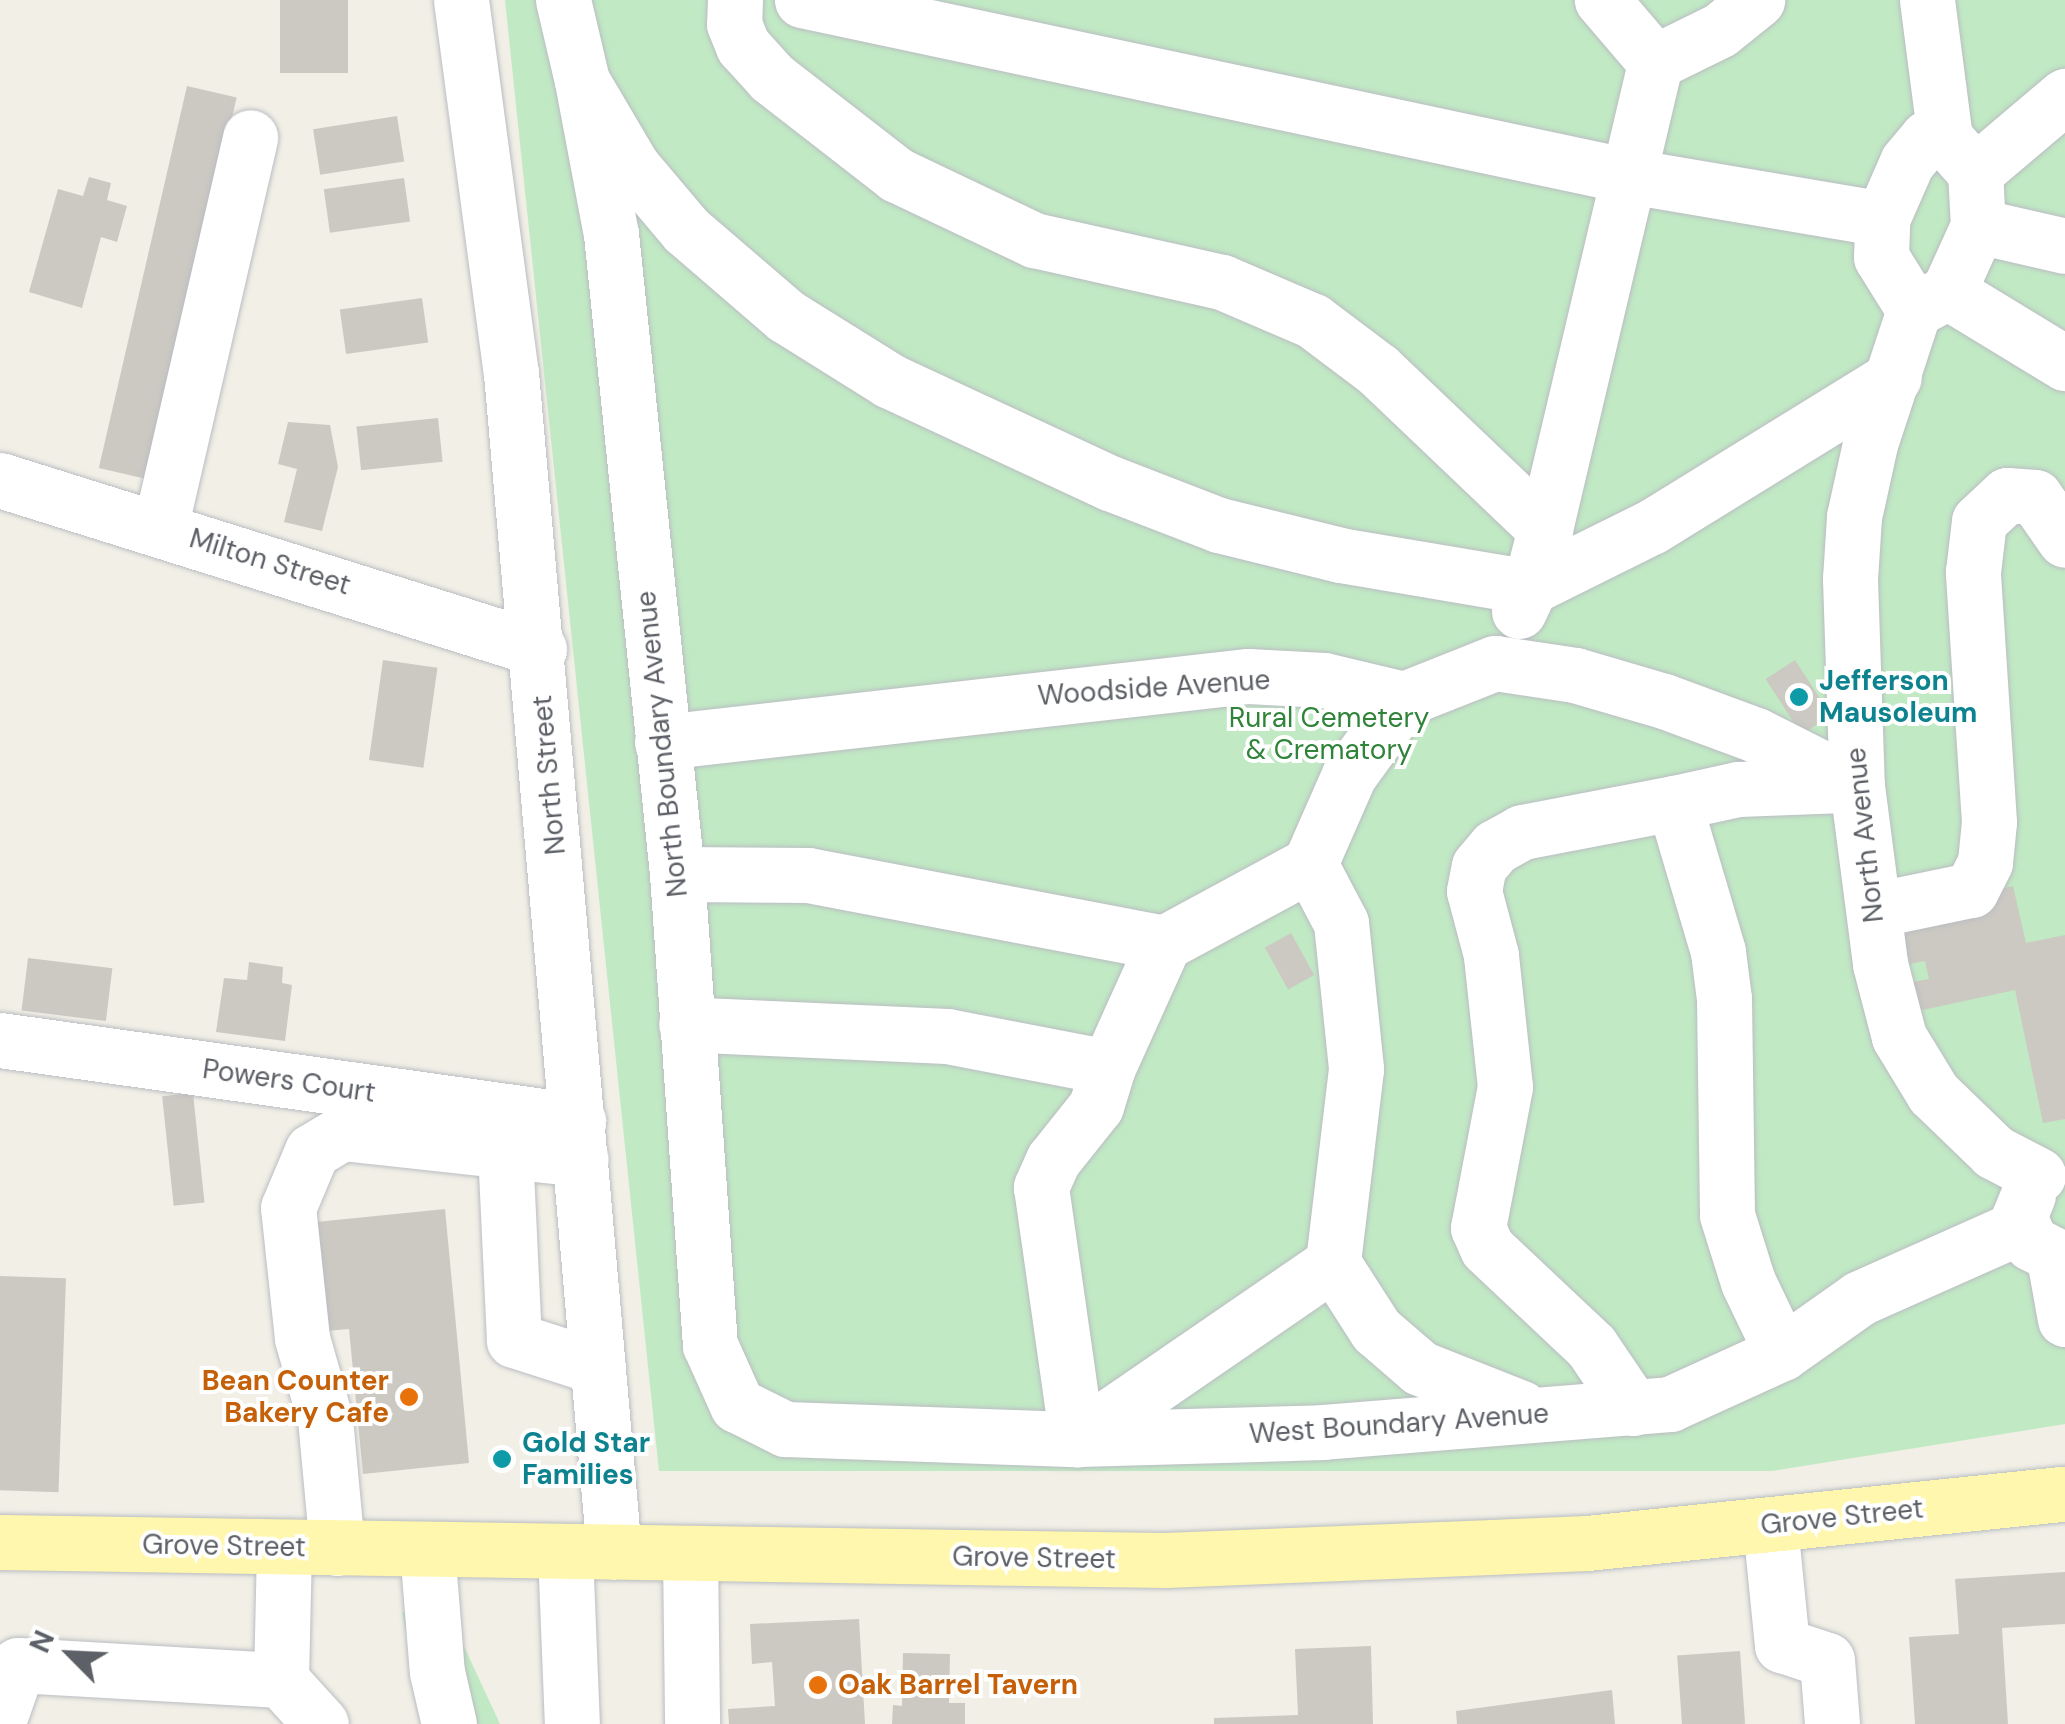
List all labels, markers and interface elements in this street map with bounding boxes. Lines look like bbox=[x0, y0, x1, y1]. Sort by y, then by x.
street label: Milton Street bbox=[185, 522, 355, 602]
street label: North Boundary Avenue bbox=[629, 589, 695, 899]
street label: Woodside Avenue bbox=[1036, 663, 1272, 713]
place label: Jefferson Mausoleum bbox=[1819, 664, 1977, 730]
marker: Jefferson Mausoleum bbox=[1788, 686, 1810, 708]
street label: North Street bbox=[525, 694, 573, 856]
park label: Rural Cemetery & Crematory bbox=[1229, 701, 1429, 767]
street label: North Avenue bbox=[1839, 746, 1891, 924]
street label: Powers Court bbox=[200, 1052, 378, 1110]
place label: Bean Counter Bakery Cafe bbox=[202, 1364, 389, 1430]
marker: Bean Counter Bakery Cafe bbox=[398, 1386, 420, 1408]
street label: West Boundary Avenue bbox=[1248, 1397, 1550, 1451]
place label: Gold Star Families bbox=[522, 1426, 650, 1492]
marker: Gold Star Families bbox=[491, 1448, 513, 1470]
street label: Grove Street bbox=[1759, 1492, 1925, 1542]
street label: Grove Street bbox=[142, 1528, 306, 1564]
street label: Grove Street bbox=[952, 1540, 1116, 1576]
north arrow bbox=[20, 1604, 120, 1704]
text: N bbox=[21, 1625, 63, 1658]
place label: Oak Barrel Tavern bbox=[838, 1668, 1078, 1702]
marker: Oak Barrel Tavern bbox=[807, 1674, 829, 1696]

